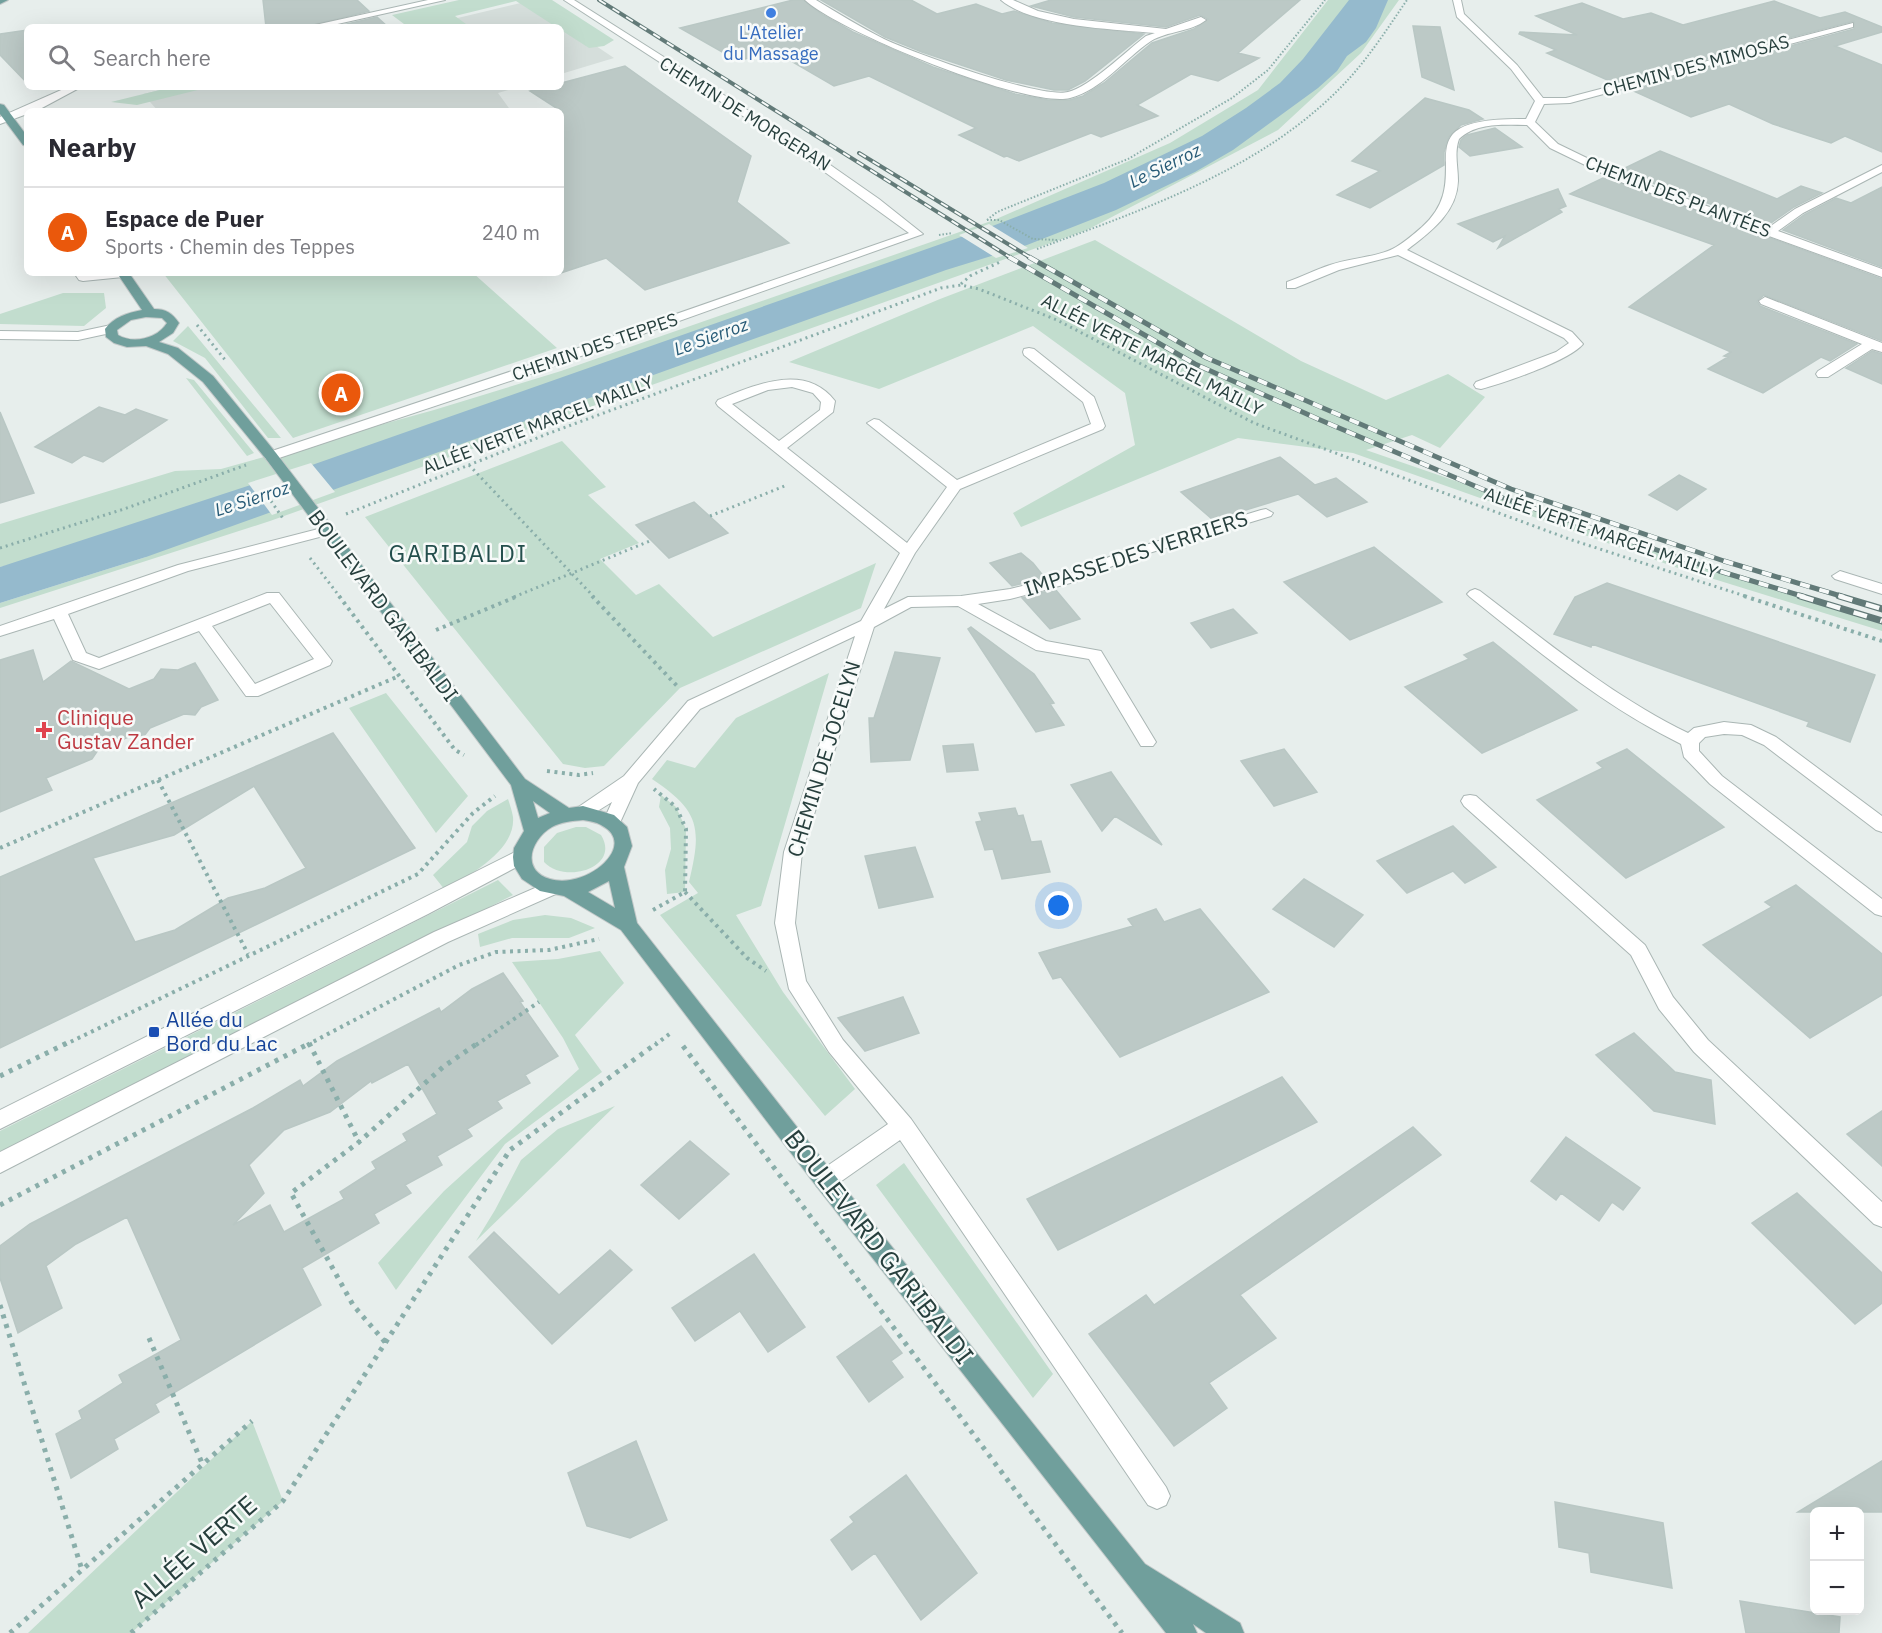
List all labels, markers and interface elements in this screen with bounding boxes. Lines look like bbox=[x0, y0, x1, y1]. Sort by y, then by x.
marker: L'Atelier du Massage bbox=[764, 6, 778, 20]
place label: L'Atelier du Massage bbox=[723, 21, 819, 65]
search box bbox=[24, 24, 564, 90]
street label: CHEMIN DES MIMOSAS bbox=[1600, 30, 1792, 101]
icon: search bbox=[45, 41, 78, 74]
text: Search here bbox=[93, 43, 211, 72]
street label: CHEMIN DE MORGERAN bbox=[655, 51, 835, 176]
text: Nearby bbox=[48, 130, 136, 164]
water label: Le Sierroz bbox=[1125, 138, 1205, 193]
street label: CHEMIN DES PLANTÉES bbox=[1582, 151, 1774, 243]
text: Espace de Puer bbox=[105, 204, 264, 233]
text: A bbox=[61, 219, 74, 246]
text: 240 m bbox=[482, 219, 540, 246]
text: Sports · Chemin des Teppes bbox=[105, 233, 355, 260]
street label: ALLÉE VERTE MARCEL MAILLY bbox=[1038, 289, 1267, 421]
street label: CHEMIN DES TEPPES bbox=[509, 307, 681, 386]
water label: Le Sierroz bbox=[671, 312, 752, 361]
pin: A bbox=[322, 370, 360, 416]
street label: ALLÉE VERTE MARCEL MAILLY bbox=[419, 370, 657, 479]
water label: Le Sierroz bbox=[212, 475, 293, 521]
street label: ALLÉE VERTE MARCEL MAILLY bbox=[1481, 482, 1721, 583]
street label: BOULEVARD GARIBALDI bbox=[302, 504, 465, 707]
street label: IMPASSE DES VERRIERS bbox=[1020, 504, 1251, 602]
district label: GARIBALDI bbox=[388, 537, 528, 569]
street label: CHEMIN DE JOCELYN bbox=[780, 657, 866, 860]
place label: Clinique Gustav Zander bbox=[57, 703, 194, 755]
marker: Clinique Gustav Zander bbox=[35, 721, 53, 739]
your location bbox=[1044, 891, 1073, 920]
place label: Allée du Bord du Lac bbox=[166, 1005, 278, 1057]
marker: Allée du Bord du Lac bbox=[147, 1025, 161, 1039]
street label: BOULEVARD GARIBALDI bbox=[778, 1122, 982, 1371]
street label: ALLÉE VERTE bbox=[123, 1487, 263, 1615]
map controls bbox=[1810, 1507, 1864, 1615]
button: + bbox=[1810, 1507, 1864, 1561]
button: − bbox=[1810, 1561, 1864, 1615]

